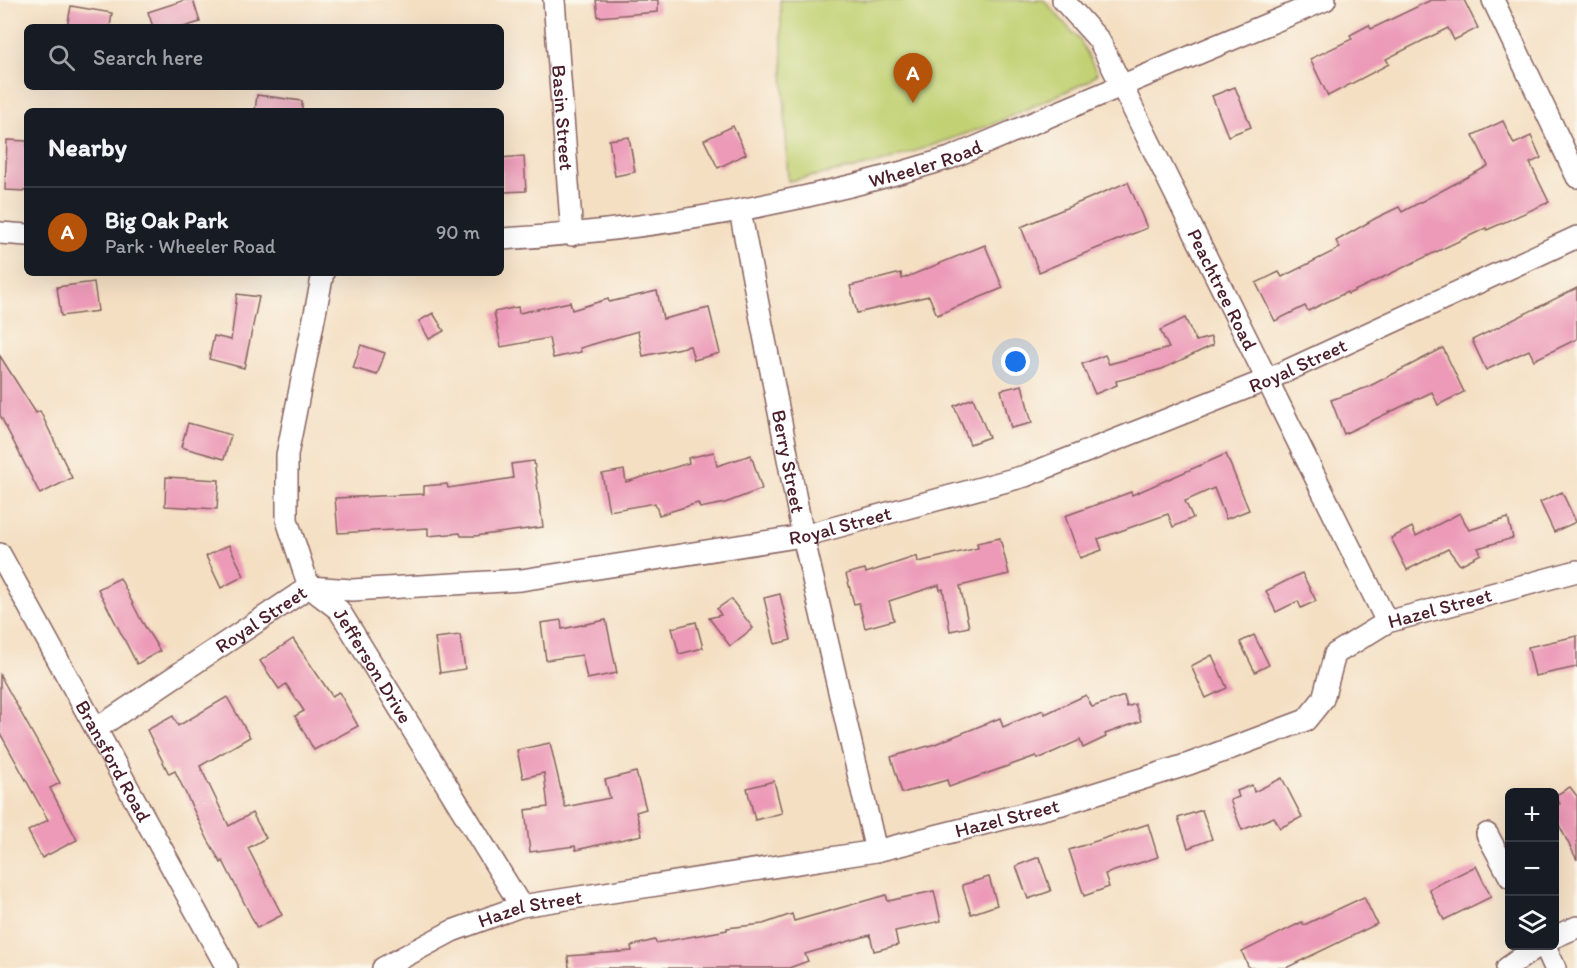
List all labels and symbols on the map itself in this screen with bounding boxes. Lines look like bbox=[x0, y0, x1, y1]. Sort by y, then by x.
pin: A bbox=[894, 54, 932, 103]
street label: Basin Street bbox=[547, 64, 579, 172]
street label: Wheeler Road bbox=[866, 134, 986, 193]
street label: Peachtree Road bbox=[1182, 225, 1263, 354]
street label: Royal Street bbox=[1245, 333, 1351, 398]
your location bbox=[1001, 347, 1030, 376]
street label: Berry Street bbox=[767, 408, 810, 515]
street label: Royal Street bbox=[787, 501, 894, 550]
street label: Royal Street bbox=[210, 580, 312, 658]
street label: Hazel Street bbox=[1385, 582, 1495, 633]
street label: Jefferson Drive bbox=[328, 603, 418, 728]
street label: Bransford Road bbox=[70, 696, 157, 826]
street label: Hazel Street bbox=[952, 793, 1062, 843]
street label: Hazel Street bbox=[475, 885, 584, 933]

